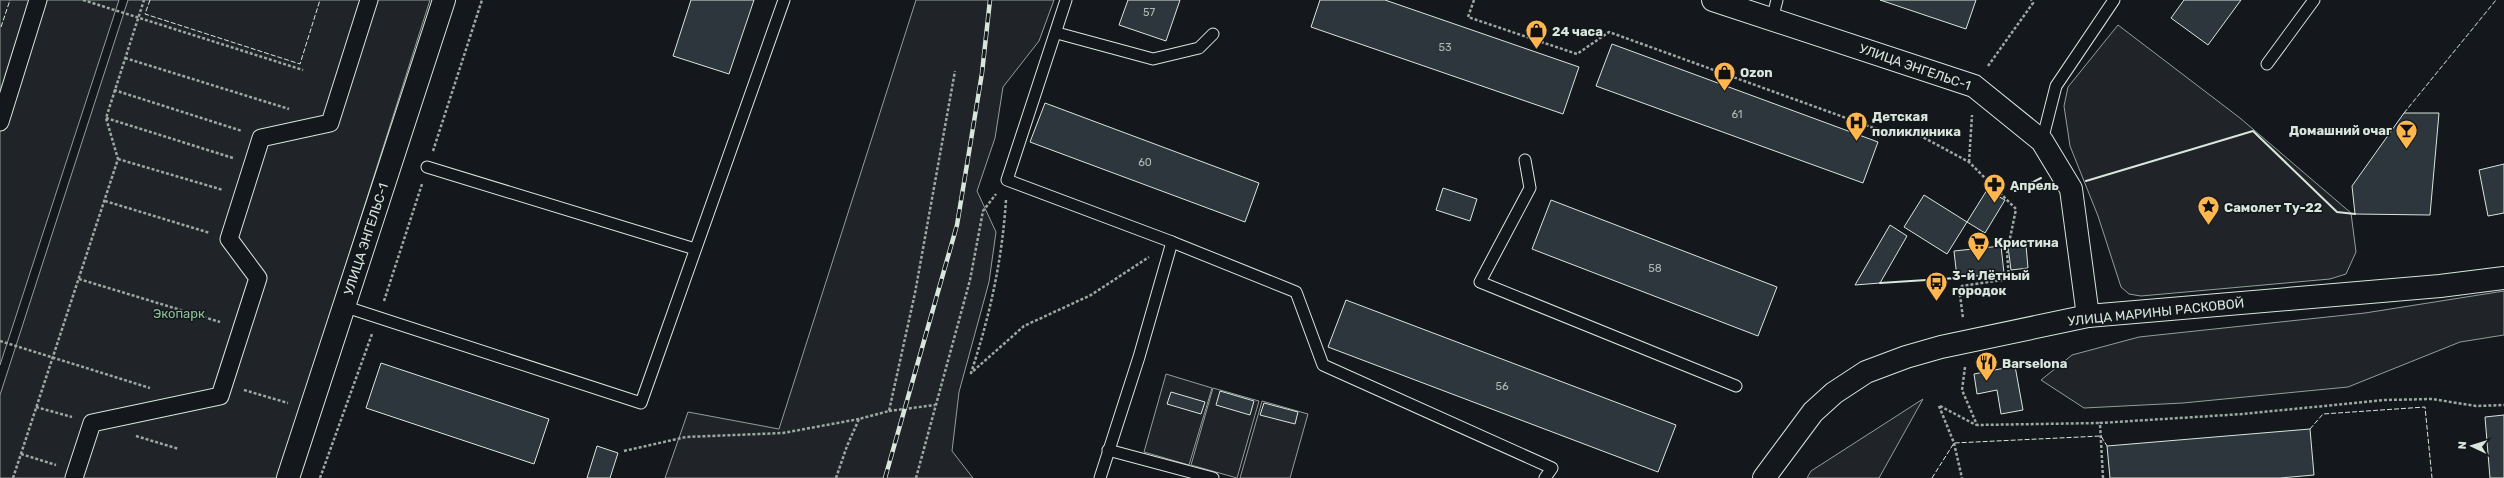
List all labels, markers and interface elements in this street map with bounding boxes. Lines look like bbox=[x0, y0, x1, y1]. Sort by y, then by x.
house number: 57 bbox=[1143, 6, 1155, 19]
shop icon: 24 часа bbox=[1524, 18, 1550, 51]
place label: 24 часа bbox=[1552, 24, 1603, 39]
house number: 53 bbox=[1438, 41, 1452, 54]
street label: УЛИЦА ЭНГЕЛЬС-1 bbox=[1857, 41, 1973, 93]
shop icon: Ozon bbox=[1712, 59, 1738, 92]
place label: Ozon bbox=[1740, 65, 1773, 80]
house number: 61 bbox=[1731, 108, 1743, 121]
place label: Детская поликлиника bbox=[1872, 109, 1961, 139]
hospital icon: Детская поликлиника bbox=[1844, 110, 1870, 143]
bar icon: Домашний очаг bbox=[2394, 117, 2420, 150]
place label: Домашний очаг bbox=[2289, 123, 2392, 138]
house number: 60 bbox=[1138, 156, 1152, 169]
pharmacy icon: Апрель bbox=[1982, 172, 2008, 205]
place label: Апрель bbox=[2010, 178, 2059, 193]
street label: УЛИЦА ЭНГЕЛЬС-1 bbox=[341, 181, 391, 297]
place icon: Самолет Ту-22 bbox=[2195, 194, 2221, 227]
place label: Самолет Ту-22 bbox=[2224, 200, 2322, 215]
supermarket icon: Кристина bbox=[1966, 229, 1992, 262]
place label: Кристина bbox=[1994, 235, 2059, 250]
house number: 58 bbox=[1648, 262, 1662, 275]
place label: 3-й Лётный городок bbox=[1952, 268, 2030, 298]
bus stop icon: 3-й Лётный городок bbox=[1924, 269, 1950, 302]
street label: УЛИЦА МАРИНЫ РАСКОВОЙ bbox=[2067, 295, 2245, 329]
park label: Экопарк bbox=[153, 306, 205, 321]
restaurant icon: Barselona bbox=[1974, 350, 2000, 383]
place label: Barselona bbox=[2002, 356, 2067, 371]
house number: 56 bbox=[1495, 380, 1509, 393]
north arrow bbox=[2452, 426, 2492, 466]
text: N bbox=[2456, 441, 2469, 450]

